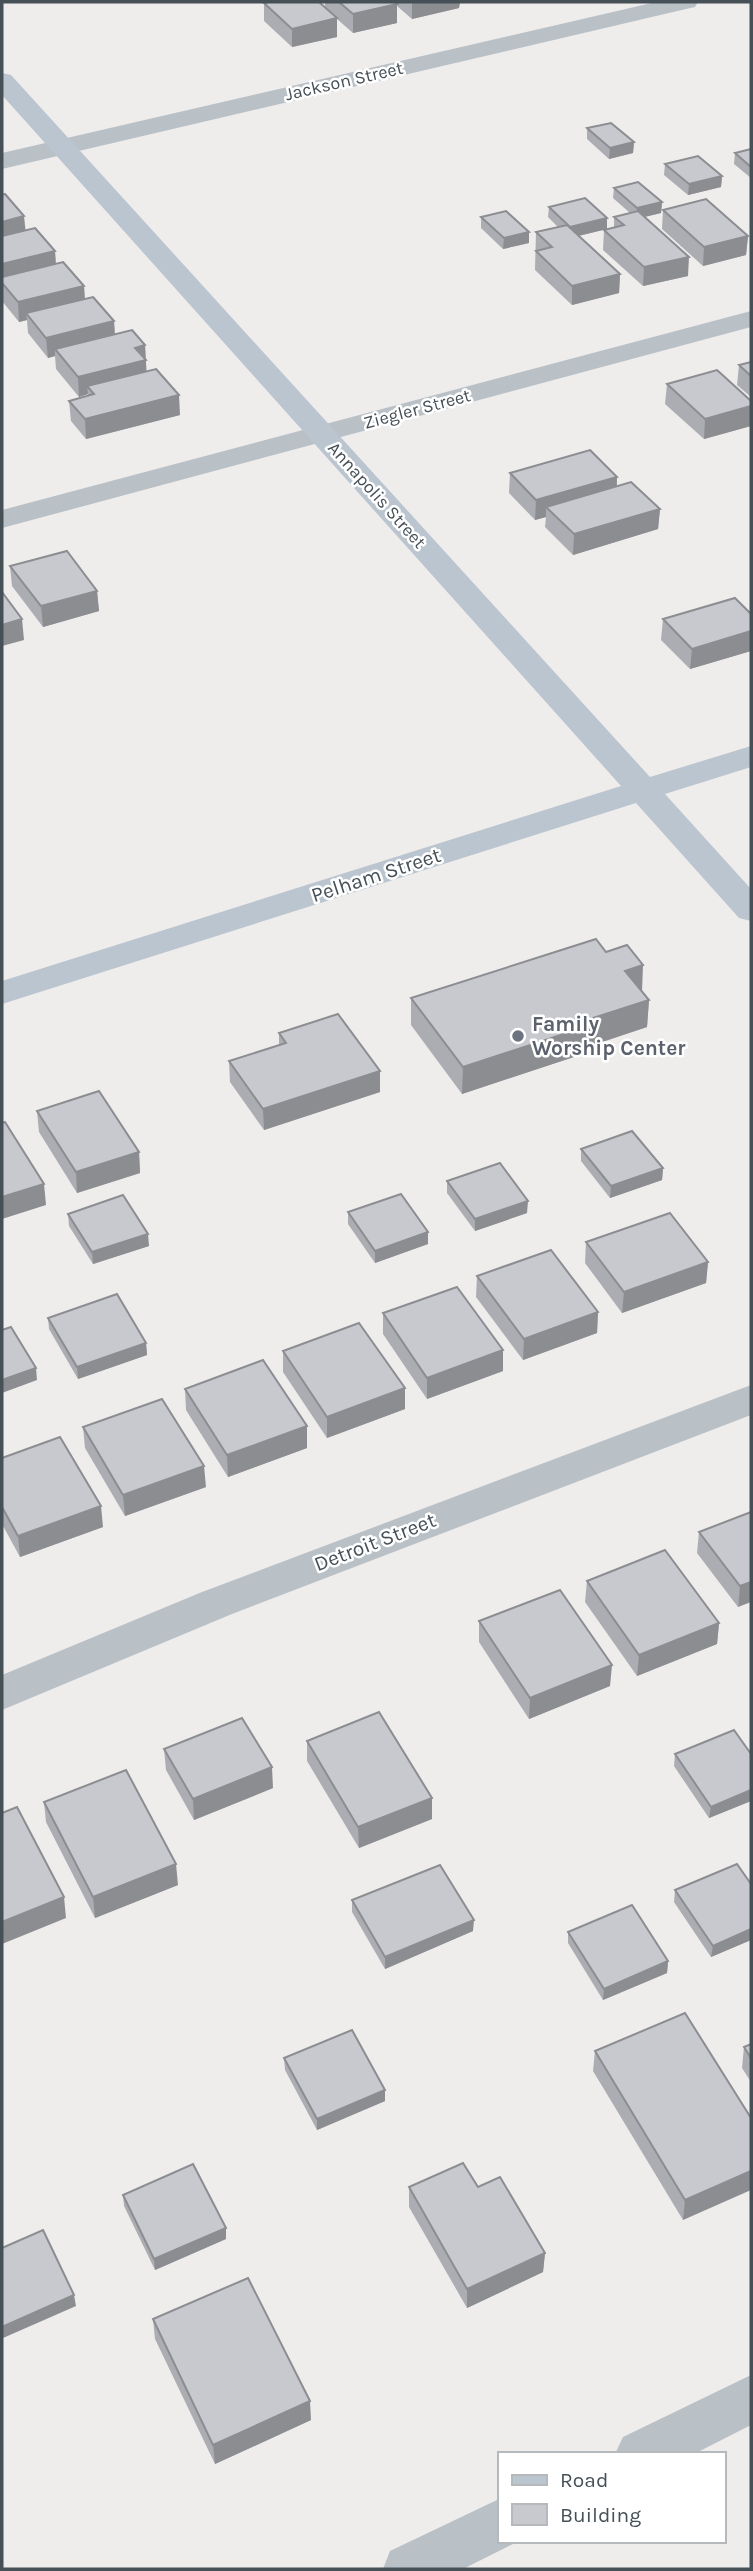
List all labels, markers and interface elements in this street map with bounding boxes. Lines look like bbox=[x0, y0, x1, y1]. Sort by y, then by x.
street label: Jackson Street bbox=[283, 57, 405, 105]
street label: Ziegler Street bbox=[361, 384, 473, 434]
street label: Annapolis Street bbox=[323, 437, 431, 553]
street label: Pelham Street bbox=[308, 843, 444, 907]
place label: Family Worship Center bbox=[532, 1012, 686, 1060]
marker: Family Worship Center bbox=[510, 1028, 526, 1044]
street label: Detroit Street bbox=[311, 1508, 439, 1576]
legend bbox=[498, 2452, 725, 2543]
text: Road bbox=[560, 2468, 608, 2492]
text: Building bbox=[560, 2503, 641, 2527]

